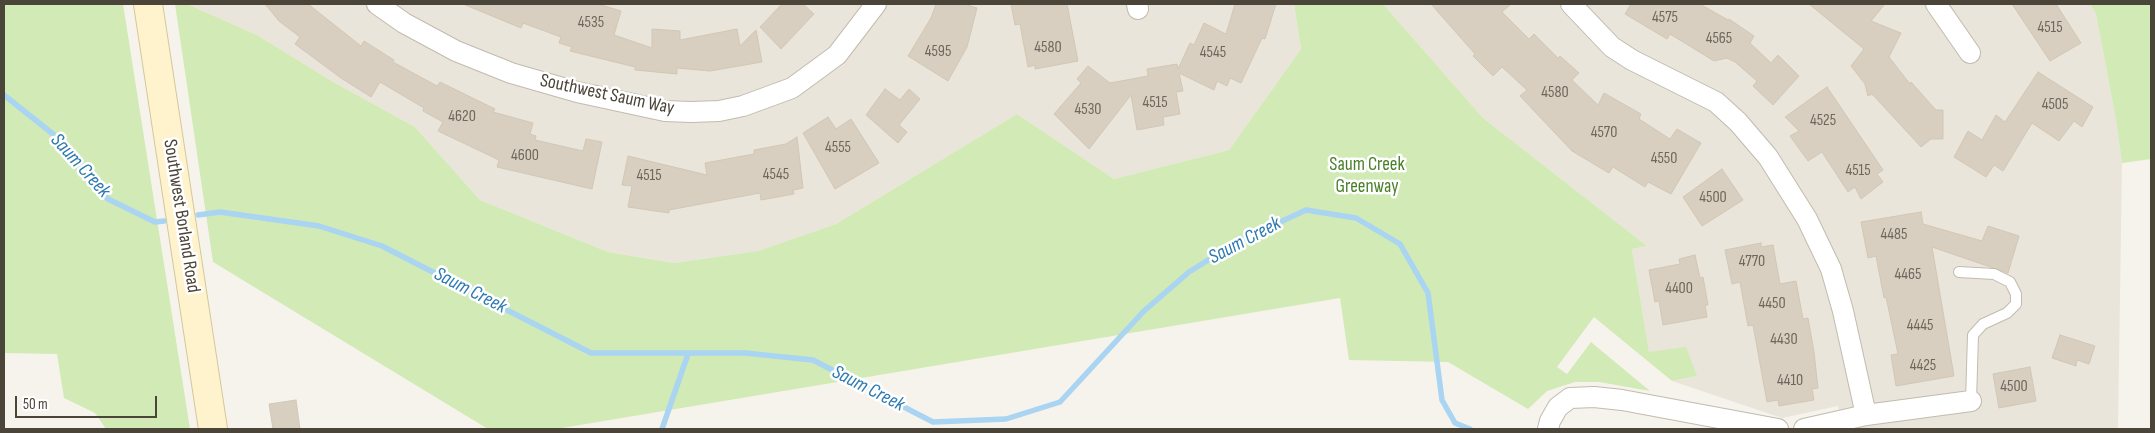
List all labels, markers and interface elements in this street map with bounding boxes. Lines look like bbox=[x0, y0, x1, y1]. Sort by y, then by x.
house number: 4575 bbox=[1652, 8, 1678, 28]
house number: 4535 bbox=[578, 13, 604, 33]
house number: 4515 bbox=[2037, 18, 2063, 38]
house number: 4565 bbox=[1706, 29, 1732, 49]
house number: 4580 bbox=[1034, 38, 1062, 58]
house number: 4595 bbox=[925, 42, 951, 62]
house number: 4545 bbox=[1200, 43, 1226, 63]
street label: Southwest Saum Way bbox=[538, 70, 676, 120]
house number: 4580 bbox=[1541, 83, 1569, 103]
house number: 4515 bbox=[1142, 93, 1168, 113]
house number: 4505 bbox=[2042, 95, 2068, 115]
house number: 4530 bbox=[1075, 100, 1101, 120]
house number: 4620 bbox=[448, 107, 476, 127]
house number: 4525 bbox=[1810, 111, 1836, 131]
house number: 4570 bbox=[1591, 123, 1617, 143]
water label: Saum Creek bbox=[45, 129, 115, 203]
street label: Southwest Borland Road bbox=[158, 138, 204, 294]
house number: 4555 bbox=[825, 138, 851, 158]
house number: 4600 bbox=[511, 146, 539, 166]
house number: 4550 bbox=[1651, 149, 1677, 169]
park label: Saum Creek Greenway bbox=[1329, 154, 1405, 198]
house number: 4515 bbox=[1845, 161, 1871, 181]
house number: 4545 bbox=[763, 165, 789, 185]
house number: 4515 bbox=[636, 166, 662, 186]
house number: 4500 bbox=[1699, 188, 1727, 208]
water label: Saum Creek bbox=[1205, 212, 1285, 270]
house number: 4485 bbox=[1881, 225, 1907, 245]
house number: 4770 bbox=[1739, 252, 1765, 272]
water label: Saum Creek bbox=[430, 263, 510, 319]
house number: 4465 bbox=[1895, 265, 1921, 285]
house number: 4400 bbox=[1665, 279, 1693, 299]
house number: 4450 bbox=[1758, 294, 1786, 314]
house number: 4445 bbox=[1907, 316, 1933, 336]
house number: 4430 bbox=[1770, 330, 1798, 350]
house number: 4425 bbox=[1910, 356, 1936, 376]
water label: Saum Creek bbox=[828, 361, 908, 417]
house number: 4410 bbox=[1777, 371, 1803, 391]
house number: 4500 bbox=[2000, 377, 2028, 397]
scale bar bbox=[18, 386, 160, 418]
text: 50 m bbox=[23, 395, 48, 414]

